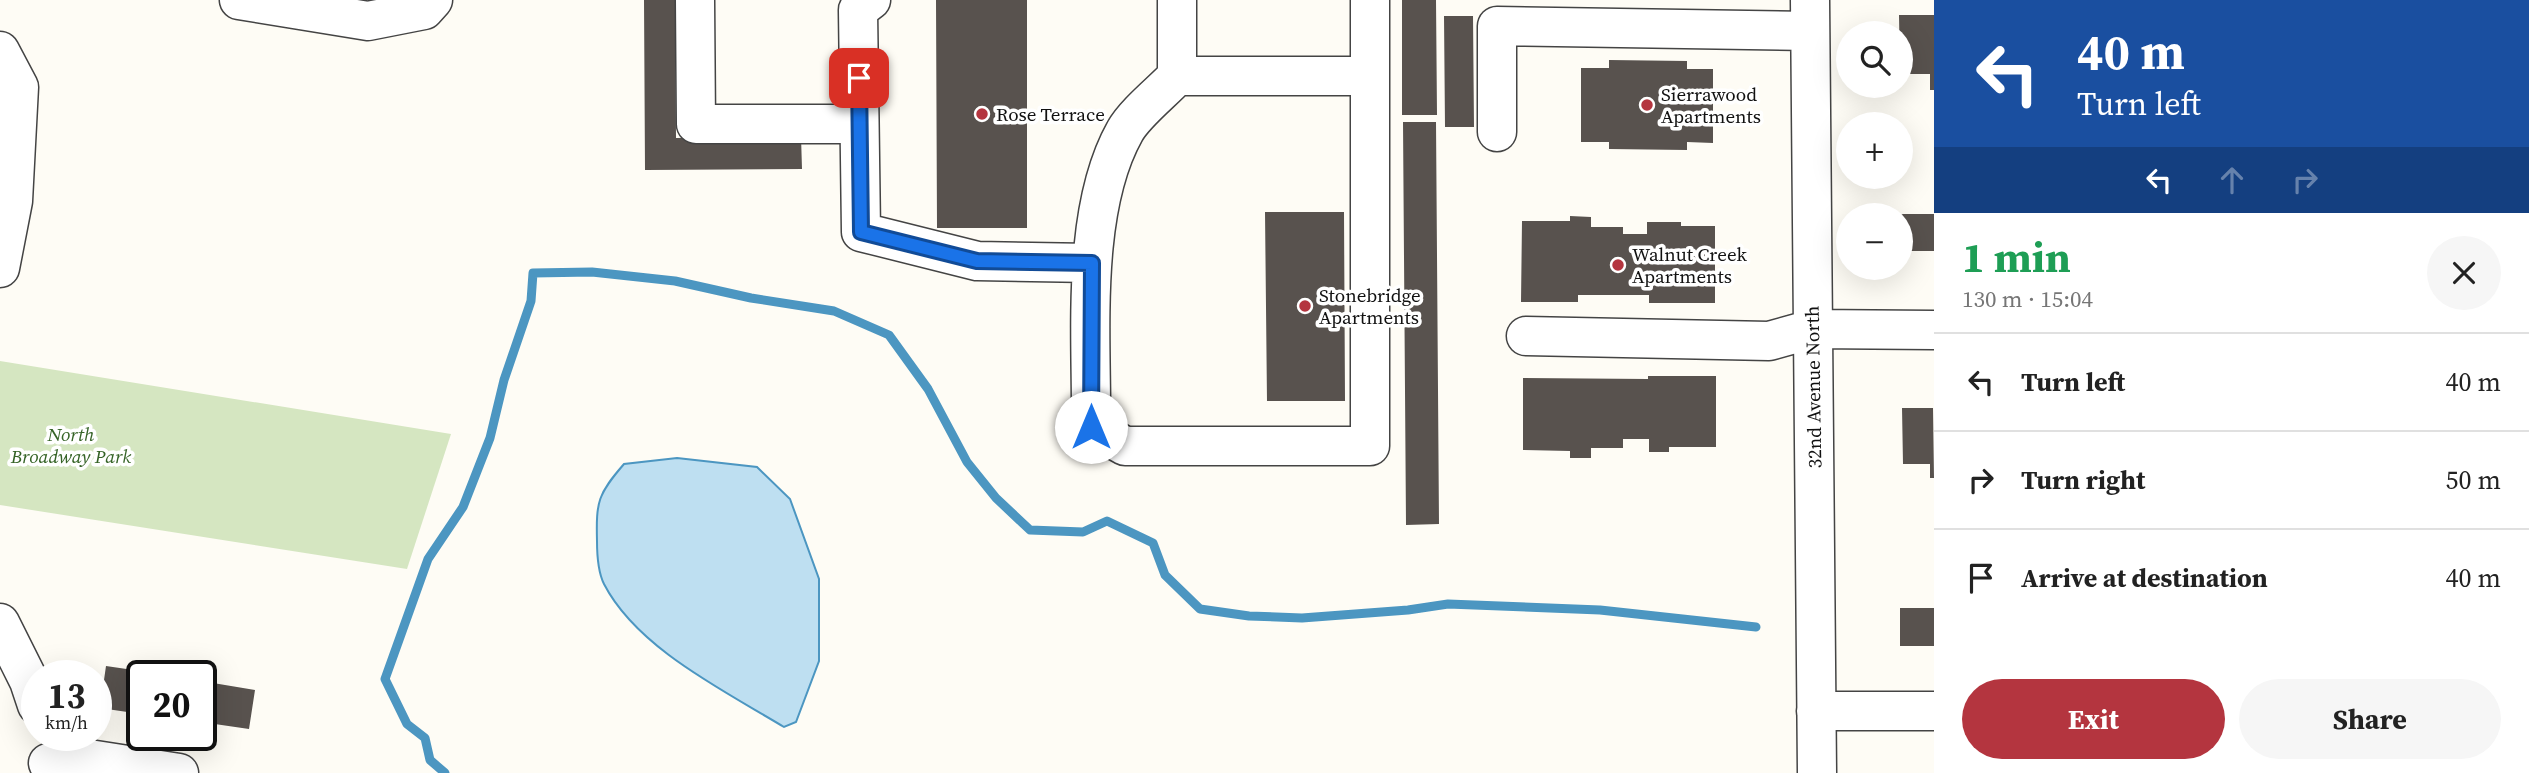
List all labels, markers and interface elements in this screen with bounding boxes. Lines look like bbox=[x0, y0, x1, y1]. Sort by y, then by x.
text: 40 m bbox=[2077, 18, 2185, 85]
map controls bbox=[1836, 21, 1913, 280]
button: search bbox=[1836, 21, 1913, 98]
icon: left bbox=[1962, 28, 2053, 119]
pin bbox=[829, 48, 889, 108]
icon: arrive bbox=[840, 59, 878, 97]
place label: Sierrawood Apartments bbox=[1661, 81, 1761, 129]
text: Turn left bbox=[2077, 82, 2201, 126]
marker: Sierrawood Apartments bbox=[1639, 97, 1655, 113]
place label: Rose Terrace bbox=[996, 101, 1105, 127]
marker: Rose Terrace bbox=[974, 106, 990, 122]
button: + bbox=[1836, 112, 1913, 189]
icon: left bbox=[2140, 161, 2178, 199]
icon: ahead bbox=[2213, 161, 2251, 199]
icon: right bbox=[2286, 161, 2324, 199]
button: − bbox=[1836, 203, 1913, 280]
text: 1 min bbox=[1962, 228, 2071, 286]
button: close bbox=[2427, 236, 2501, 310]
place label: Walnut Creek Apartments bbox=[1632, 241, 1747, 289]
marker: Walnut Creek Apartments bbox=[1610, 257, 1626, 273]
place label: Stonebridge Apartments bbox=[1319, 282, 1421, 330]
text: 130 m · 15:04 bbox=[1962, 283, 2093, 315]
marker: Stonebridge Apartments bbox=[1297, 298, 1313, 314]
street label: 32nd Avenue North bbox=[1799, 305, 1827, 469]
icon: left bbox=[1962, 363, 2000, 401]
text: Turn left bbox=[2021, 364, 2125, 400]
text: 40 m bbox=[2446, 364, 2501, 400]
position arrow bbox=[1054, 390, 1128, 464]
park label: North Broadway Park bbox=[10, 421, 131, 469]
icon: right bbox=[1962, 461, 2000, 499]
text: Turn right bbox=[2021, 462, 2145, 498]
text: 50 m bbox=[2446, 462, 2501, 498]
icon: arrive bbox=[1962, 559, 2000, 597]
text: Arrive at destination bbox=[2021, 560, 2268, 596]
text: 40 m bbox=[2446, 560, 2501, 596]
speed limit sign: 20 bbox=[126, 660, 217, 751]
text: 13 bbox=[48, 672, 85, 720]
button: Exit bbox=[1962, 679, 2225, 759]
button: Share bbox=[2239, 679, 2501, 759]
text: km/h bbox=[45, 710, 88, 735]

